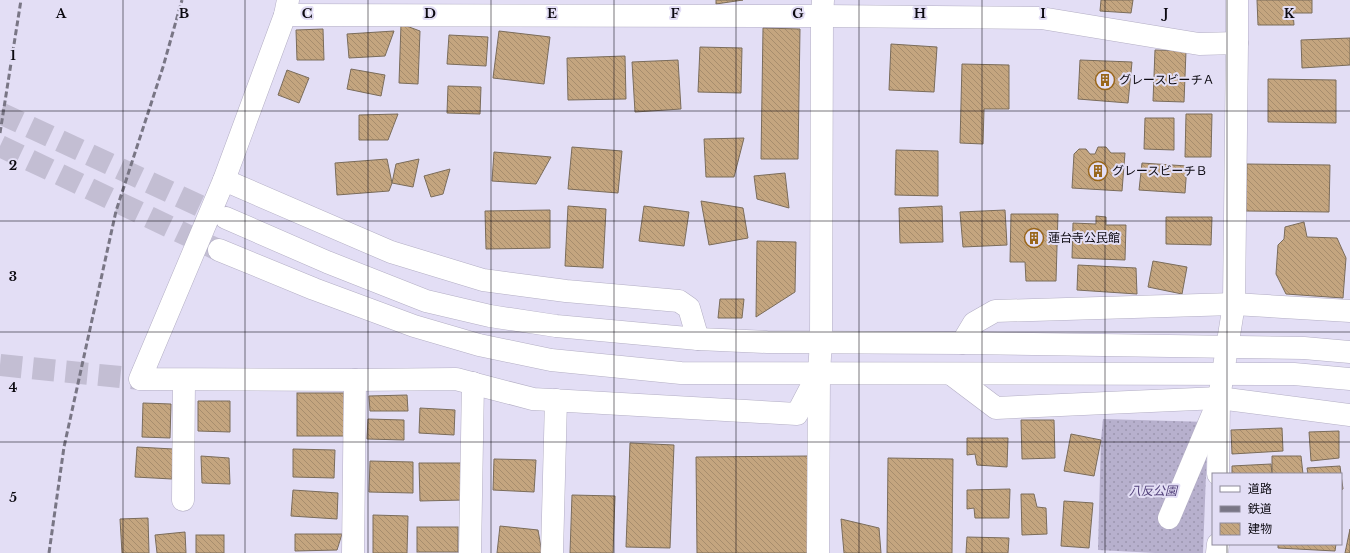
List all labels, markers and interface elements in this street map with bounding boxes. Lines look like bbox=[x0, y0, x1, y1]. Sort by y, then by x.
text: A bbox=[55, 5, 67, 22]
text: B bbox=[179, 5, 189, 22]
text: C bbox=[302, 5, 313, 22]
text: D bbox=[424, 5, 436, 22]
text: E bbox=[547, 5, 557, 22]
text: F bbox=[671, 5, 680, 22]
text: G bbox=[792, 5, 804, 22]
text: H bbox=[914, 5, 926, 22]
text: I bbox=[1040, 5, 1046, 22]
text: J bbox=[1160, 5, 1169, 22]
text: K bbox=[1284, 5, 1295, 22]
text: 1 bbox=[10, 47, 16, 64]
building icon: グレースビーチＡ bbox=[1094, 69, 1116, 91]
place label: グレースビーチＡ bbox=[1119, 72, 1214, 87]
text: 2 bbox=[9, 157, 17, 174]
building icon: グレースビーチＢ bbox=[1087, 160, 1109, 182]
place label: グレースビーチＢ bbox=[1112, 163, 1207, 178]
building icon: 蓮台寺公民館 bbox=[1023, 227, 1045, 249]
place label: 蓮台寺公民館 bbox=[1048, 230, 1120, 245]
text: 3 bbox=[9, 268, 17, 285]
text: 4 bbox=[9, 379, 18, 396]
legend bbox=[1212, 473, 1342, 545]
text: 道路 bbox=[1248, 481, 1272, 496]
park label: 八反公園 bbox=[1129, 483, 1179, 498]
text: 5 bbox=[9, 489, 17, 506]
text: 鉄道 bbox=[1248, 501, 1272, 516]
text: 建物 bbox=[1248, 521, 1272, 536]

